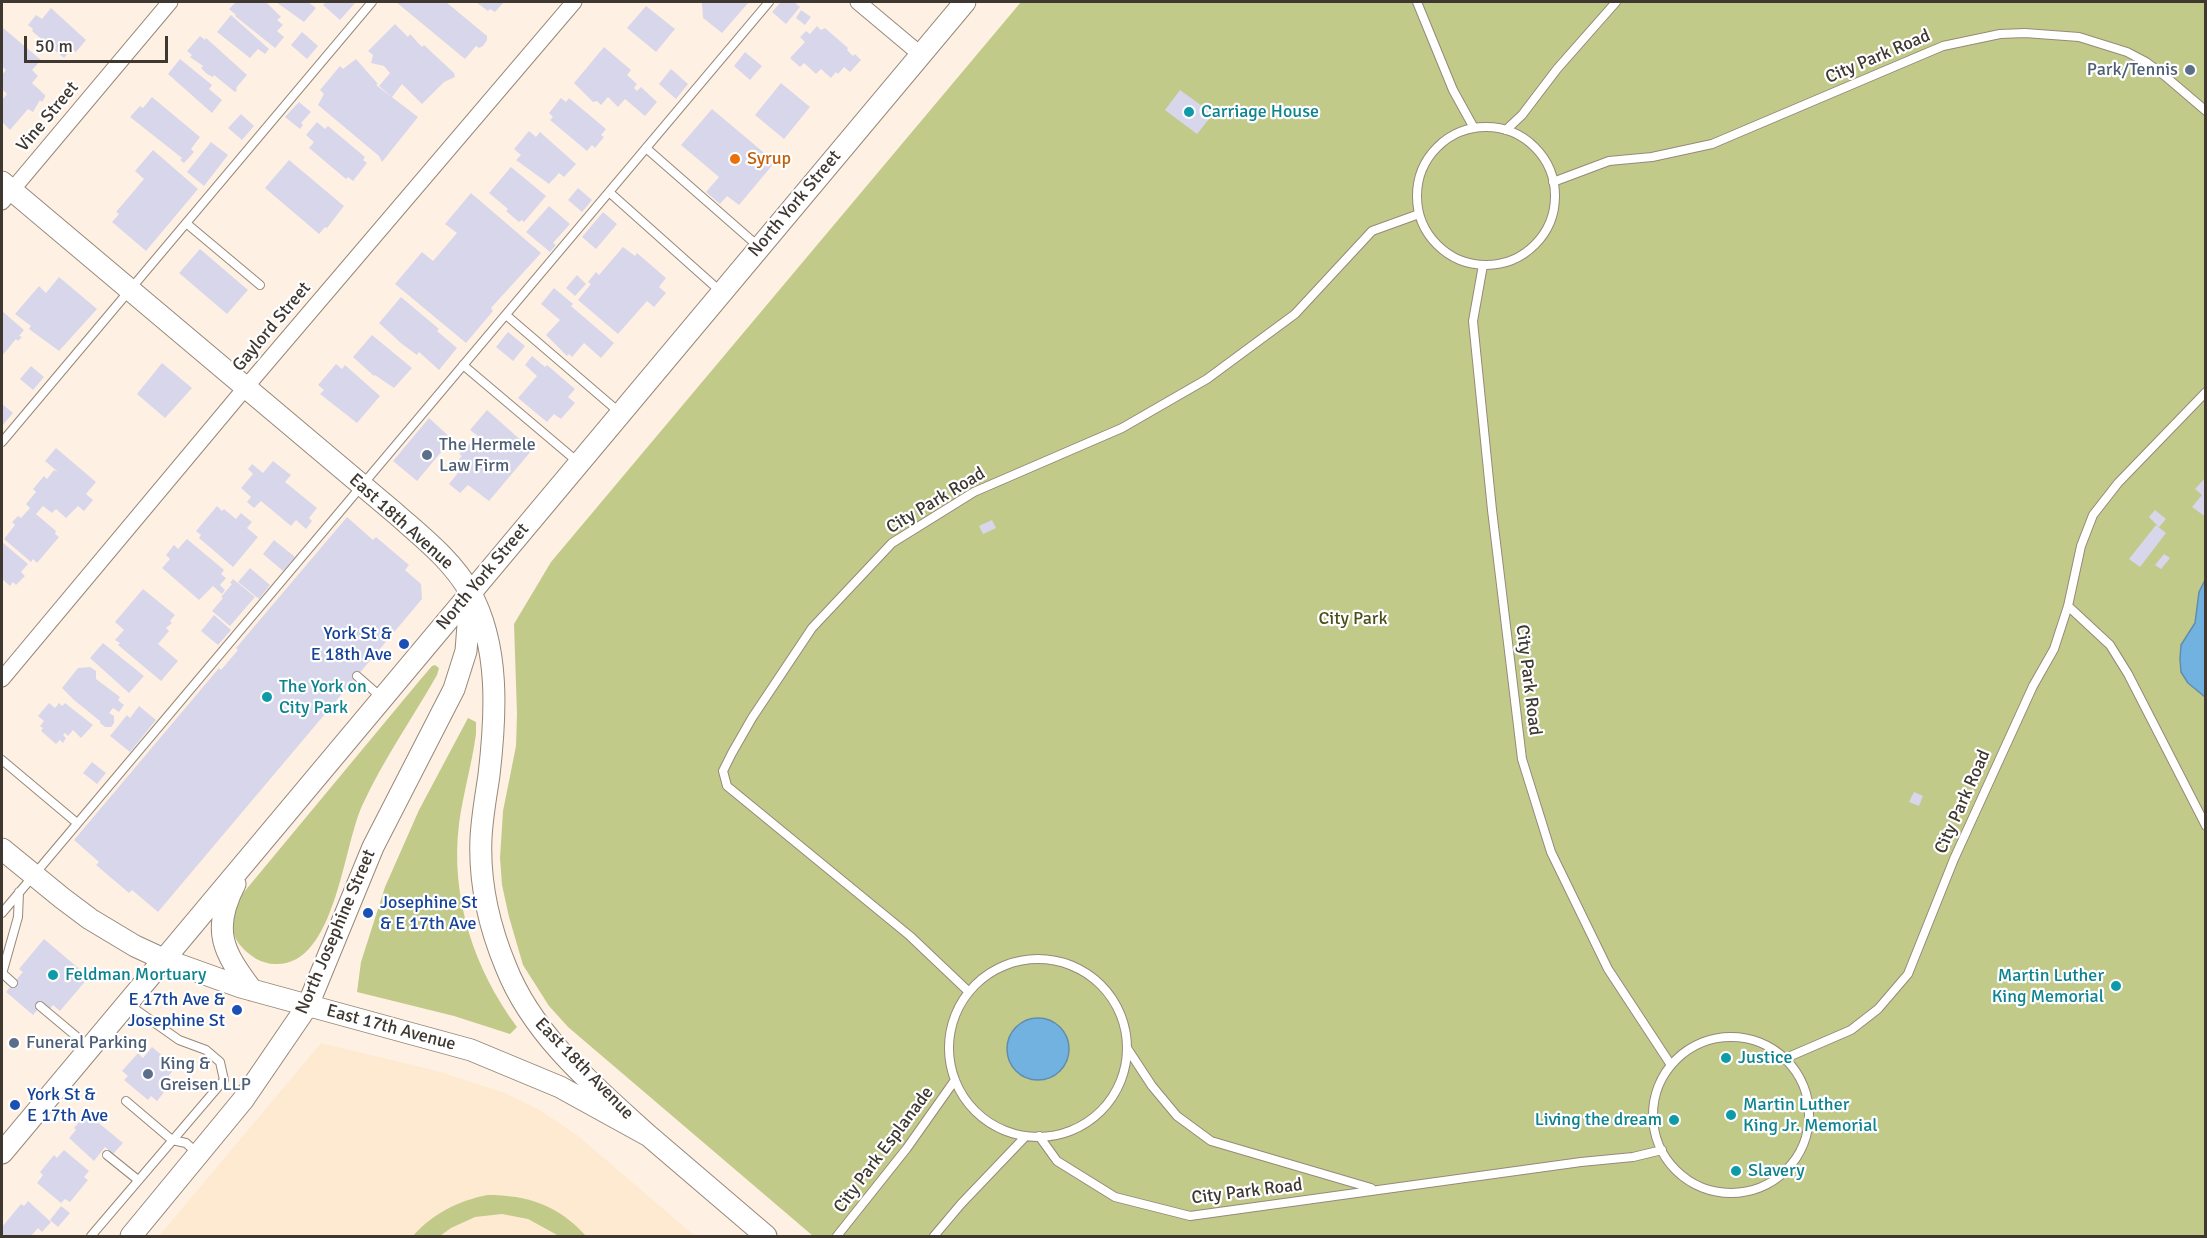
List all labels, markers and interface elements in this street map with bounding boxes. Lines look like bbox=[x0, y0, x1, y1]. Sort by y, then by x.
scale bar bbox=[27, 24, 171, 62]
street label: City Park Road bbox=[1822, 25, 1934, 89]
text: 50 m bbox=[35, 35, 73, 57]
place label: Park/Tennis bbox=[2087, 59, 2178, 81]
marker: Park/Tennis bbox=[2183, 63, 2197, 77]
street label: Vine Street bbox=[12, 78, 84, 156]
place label: Carriage House bbox=[1201, 101, 1319, 123]
marker: Carriage House bbox=[1182, 105, 1196, 119]
street label: North York Street bbox=[744, 146, 846, 262]
place label: Syrup bbox=[747, 148, 791, 170]
marker: Syrup bbox=[728, 152, 742, 166]
street label: Gaylord Street bbox=[228, 278, 316, 376]
place label: The Hermele Law Firm bbox=[439, 434, 536, 476]
marker: The Hermele Law Firm bbox=[420, 448, 434, 462]
street label: City Park Road bbox=[883, 463, 989, 539]
street label: East 18th Avenue bbox=[344, 469, 458, 575]
street label: North York Street bbox=[432, 519, 534, 635]
park label: City Park bbox=[1319, 608, 1387, 630]
place label: York St & E 18th Ave bbox=[311, 623, 392, 666]
street label: City Park Road bbox=[1510, 623, 1546, 737]
marker: York St & E 18th Ave bbox=[397, 637, 411, 651]
place label: The York on City Park bbox=[279, 676, 367, 718]
marker: The York on City Park bbox=[260, 690, 274, 704]
street label: City Park Road bbox=[1930, 747, 1996, 857]
street label: North Josephine Street bbox=[292, 846, 380, 1018]
place label: Josephine St & E 17th Ave bbox=[380, 892, 478, 934]
marker: Josephine St & E 17th Ave bbox=[361, 906, 375, 920]
place label: Feldman Mortuary bbox=[65, 964, 207, 986]
place label: Martin Luther King Memorial bbox=[1992, 965, 2104, 1008]
marker: Feldman Mortuary bbox=[46, 968, 60, 982]
marker: Martin Luther King Memorial bbox=[2109, 979, 2123, 993]
place label: E 17th Ave & Josephine St bbox=[127, 989, 225, 1032]
street label: East 17th Avenue bbox=[324, 1000, 458, 1056]
marker: E 17th Ave & Josephine St bbox=[230, 1003, 244, 1017]
street label: East 18th Avenue bbox=[530, 1014, 638, 1124]
place label: Funeral Parking bbox=[26, 1032, 147, 1054]
marker: Funeral Parking bbox=[7, 1036, 21, 1050]
place label: Justice bbox=[1738, 1047, 1793, 1069]
marker: Justice bbox=[1719, 1051, 1733, 1065]
place label: King & Greisen LLP bbox=[160, 1053, 251, 1096]
marker: King & Greisen LLP bbox=[141, 1067, 155, 1081]
street label: City Park Esplanade bbox=[830, 1083, 938, 1217]
place label: York St & E 17th Ave bbox=[27, 1084, 108, 1126]
place label: Martin Luther King Jr. Memorial bbox=[1743, 1094, 1878, 1136]
marker: York St & E 17th Ave bbox=[8, 1098, 22, 1112]
marker: Martin Luther King Jr. Memorial bbox=[1724, 1108, 1738, 1122]
place label: Living the dream bbox=[1535, 1109, 1662, 1131]
marker: Living the dream bbox=[1667, 1113, 1681, 1127]
place label: Slavery bbox=[1748, 1160, 1805, 1182]
marker: Slavery bbox=[1729, 1164, 1743, 1178]
street label: City Park Road bbox=[1190, 1174, 1304, 1210]

